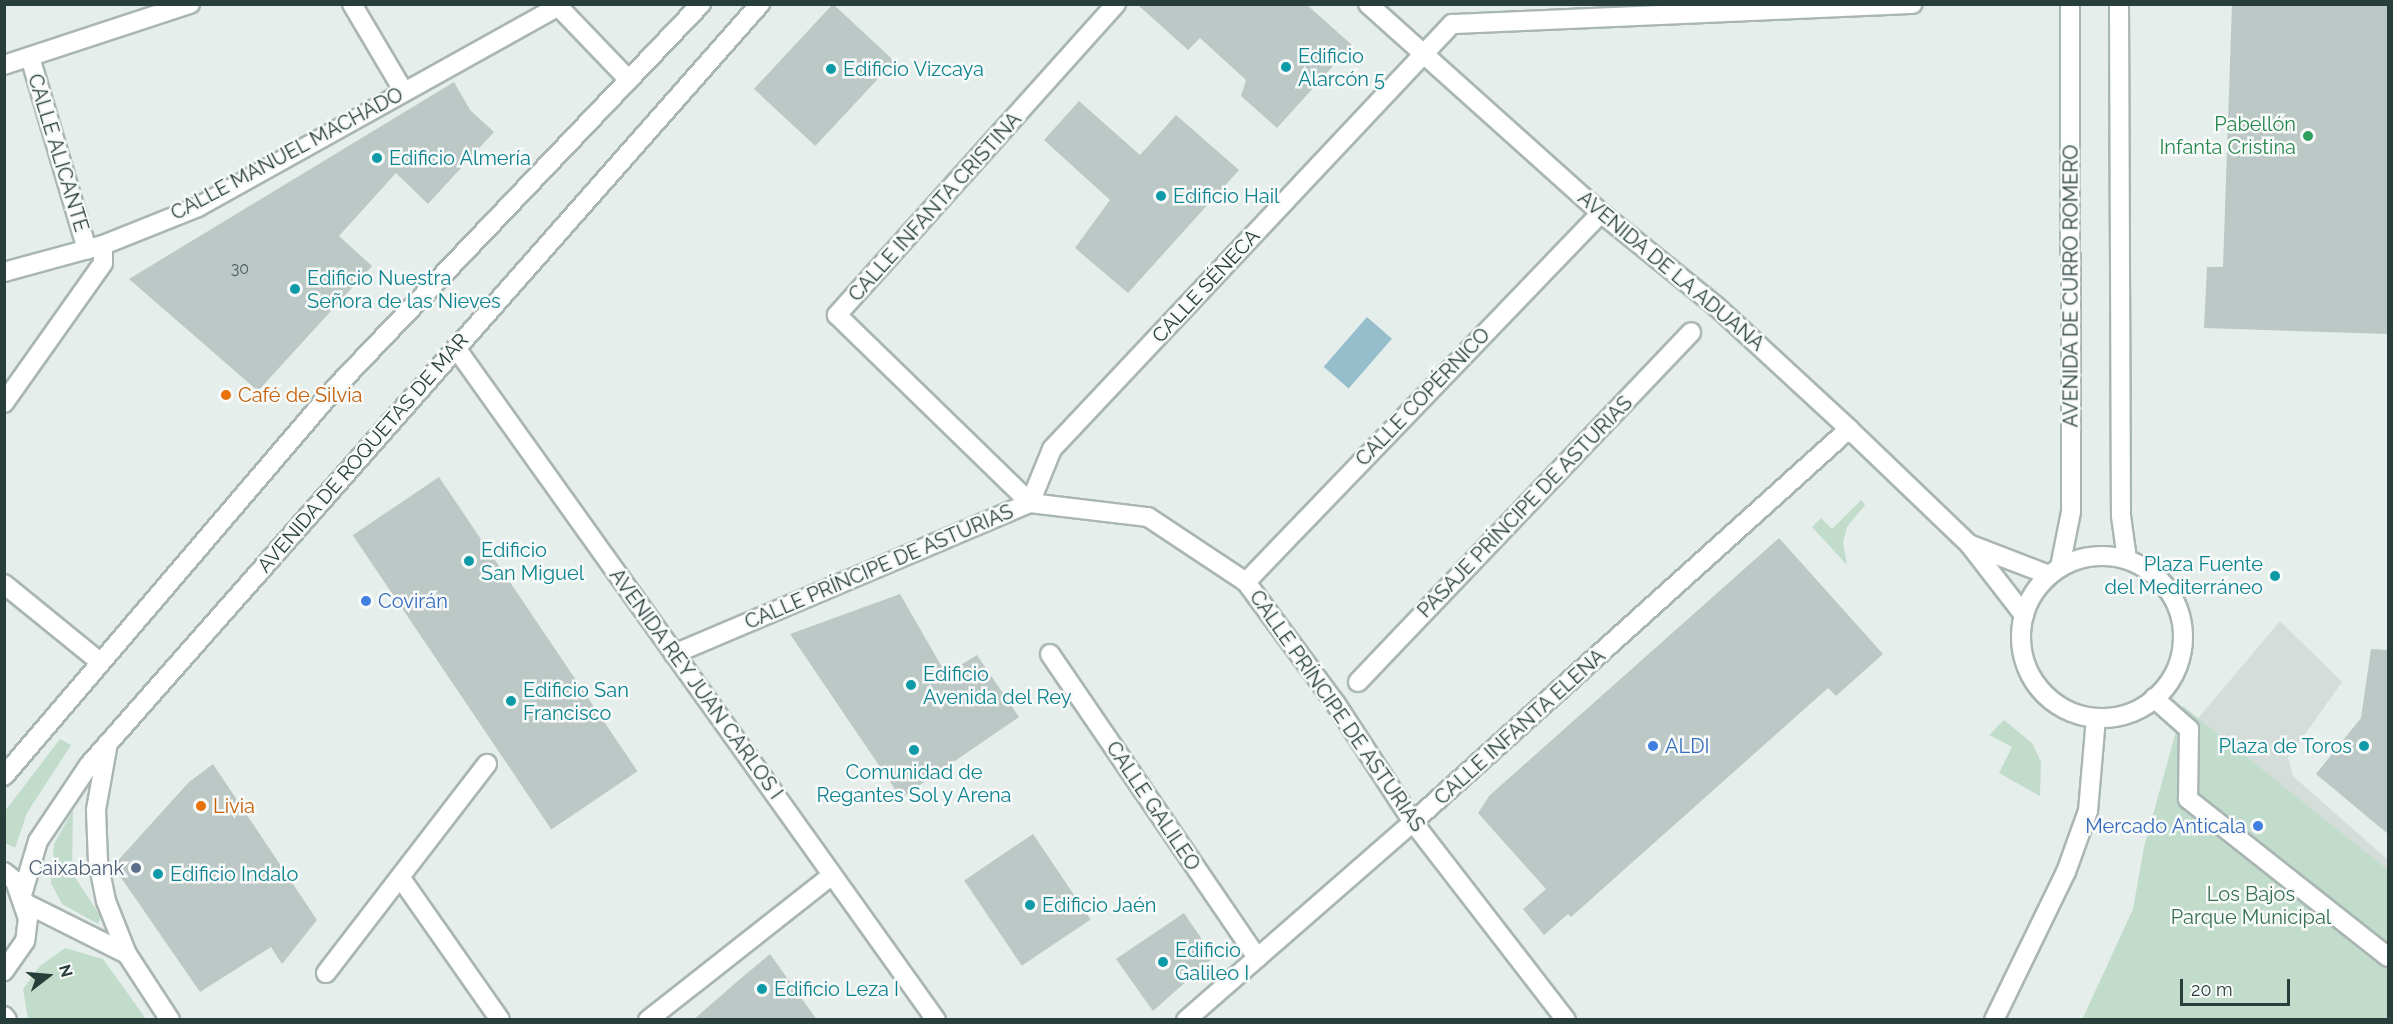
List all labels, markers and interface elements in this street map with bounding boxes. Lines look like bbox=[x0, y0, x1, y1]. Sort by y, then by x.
place label: Edificio Alarcón 5 bbox=[1298, 44, 1385, 91]
place label: Edificio Vizcaya bbox=[843, 57, 985, 81]
marker: Edificio Alarcón 5 bbox=[1279, 60, 1293, 74]
marker: Edificio Vizcaya bbox=[824, 62, 838, 76]
street label: CALLE ALICANTE bbox=[22, 71, 94, 235]
street label: CALLE MANUEL MACHADO bbox=[167, 82, 407, 226]
street label: CALLE INFANTA CRISTINA bbox=[843, 107, 1027, 307]
place label: Pabellón Infanta Cristina bbox=[2159, 112, 2296, 159]
marker: Pabellón Infanta Cristina bbox=[2301, 129, 2315, 143]
street label: AVENIDA DE CURRO ROMERO bbox=[2059, 144, 2083, 428]
place label: Edificio Almería bbox=[389, 146, 531, 170]
marker: Edificio Almería bbox=[370, 151, 384, 165]
place label: Edificio Hail bbox=[1173, 184, 1279, 208]
street label: AVENIDA DE LA ADUANA bbox=[1572, 185, 1770, 357]
marker: Edificio Hail bbox=[1154, 189, 1168, 203]
street label: CALLE SÉNECA bbox=[1147, 224, 1265, 348]
house number: 30 bbox=[231, 259, 249, 279]
place label: Edificio Nuestra Señora de las Nieves bbox=[307, 266, 501, 313]
marker: Edificio Nuestra Señora de las Nieves bbox=[288, 282, 302, 296]
street label: CALLE COPÉRNICO bbox=[1351, 323, 1495, 471]
street label: AVENIDA DE ROQUETAS DE MAR bbox=[252, 328, 474, 578]
place label: Café de Silvia bbox=[238, 383, 362, 407]
marker: Café de Silvia bbox=[219, 388, 233, 402]
street label: PASAJE PRÍNCIPE DE ASTURIAS bbox=[1412, 391, 1638, 623]
street label: CALLE PRÍNCIPE DE ASTURIAS bbox=[741, 499, 1017, 635]
place label: Edificio San Miguel bbox=[481, 538, 584, 585]
place label: Plaza Fuente del Mediterráneo bbox=[2104, 552, 2263, 599]
marker: Edificio San Miguel bbox=[462, 554, 476, 568]
street label: AVENIDA REY JUAN CARLOS I bbox=[604, 563, 788, 805]
marker: Plaza Fuente del Mediterráneo bbox=[2268, 569, 2282, 583]
street label: CALLE PRÍNCIPE DE ASTURIAS bbox=[1244, 585, 1430, 837]
place label: Covirán bbox=[378, 589, 448, 613]
marker: Covirán bbox=[359, 594, 373, 608]
street label: CALLE INFANTA ELENA bbox=[1429, 644, 1611, 810]
place label: Edificio Avenida del Rey bbox=[923, 662, 1072, 709]
place label: Edificio San Francisco bbox=[523, 678, 629, 725]
marker: Edificio Avenida del Rey bbox=[904, 678, 918, 692]
marker: Edificio San Francisco bbox=[504, 694, 518, 708]
place label: ALDI bbox=[1665, 734, 1709, 758]
place label: Plaza de Toros bbox=[2218, 734, 2352, 758]
street label: CALLE GALILEO bbox=[1101, 737, 1205, 875]
marker: ALDI bbox=[1646, 739, 1660, 753]
marker: Plaza de Toros bbox=[2357, 739, 2371, 753]
marker: Comunidad de Regantes Sol y Arena bbox=[907, 743, 921, 757]
place label: Comunidad de Regantes Sol y Arena bbox=[815, 760, 1013, 807]
place label: Livia bbox=[213, 794, 255, 818]
marker: Livia bbox=[194, 799, 208, 813]
place label: Mercado Anticala bbox=[2085, 814, 2246, 838]
marker: Mercado Anticala bbox=[2251, 819, 2265, 833]
place label: Caixabank bbox=[29, 856, 124, 880]
marker: Caixabank bbox=[129, 861, 143, 875]
place label: Edificio Indalo bbox=[170, 862, 298, 886]
marker: Edificio Indalo bbox=[151, 867, 165, 881]
park label: Los Bajos Parque Municipal bbox=[2171, 882, 2331, 929]
place label: Edificio Jaén bbox=[1042, 893, 1157, 917]
marker: Edificio Jaén bbox=[1023, 898, 1037, 912]
place label: Edificio Galileo I bbox=[1175, 939, 1249, 986]
north arrow bbox=[18, 946, 78, 1006]
marker: Edificio Galileo I bbox=[1156, 955, 1170, 969]
text: N bbox=[55, 962, 77, 979]
scale bar bbox=[2183, 967, 2292, 1005]
place label: Edificio Leza I bbox=[774, 977, 899, 1001]
text: 20 m bbox=[2191, 979, 2233, 1000]
marker: Edificio Leza I bbox=[755, 982, 769, 996]

